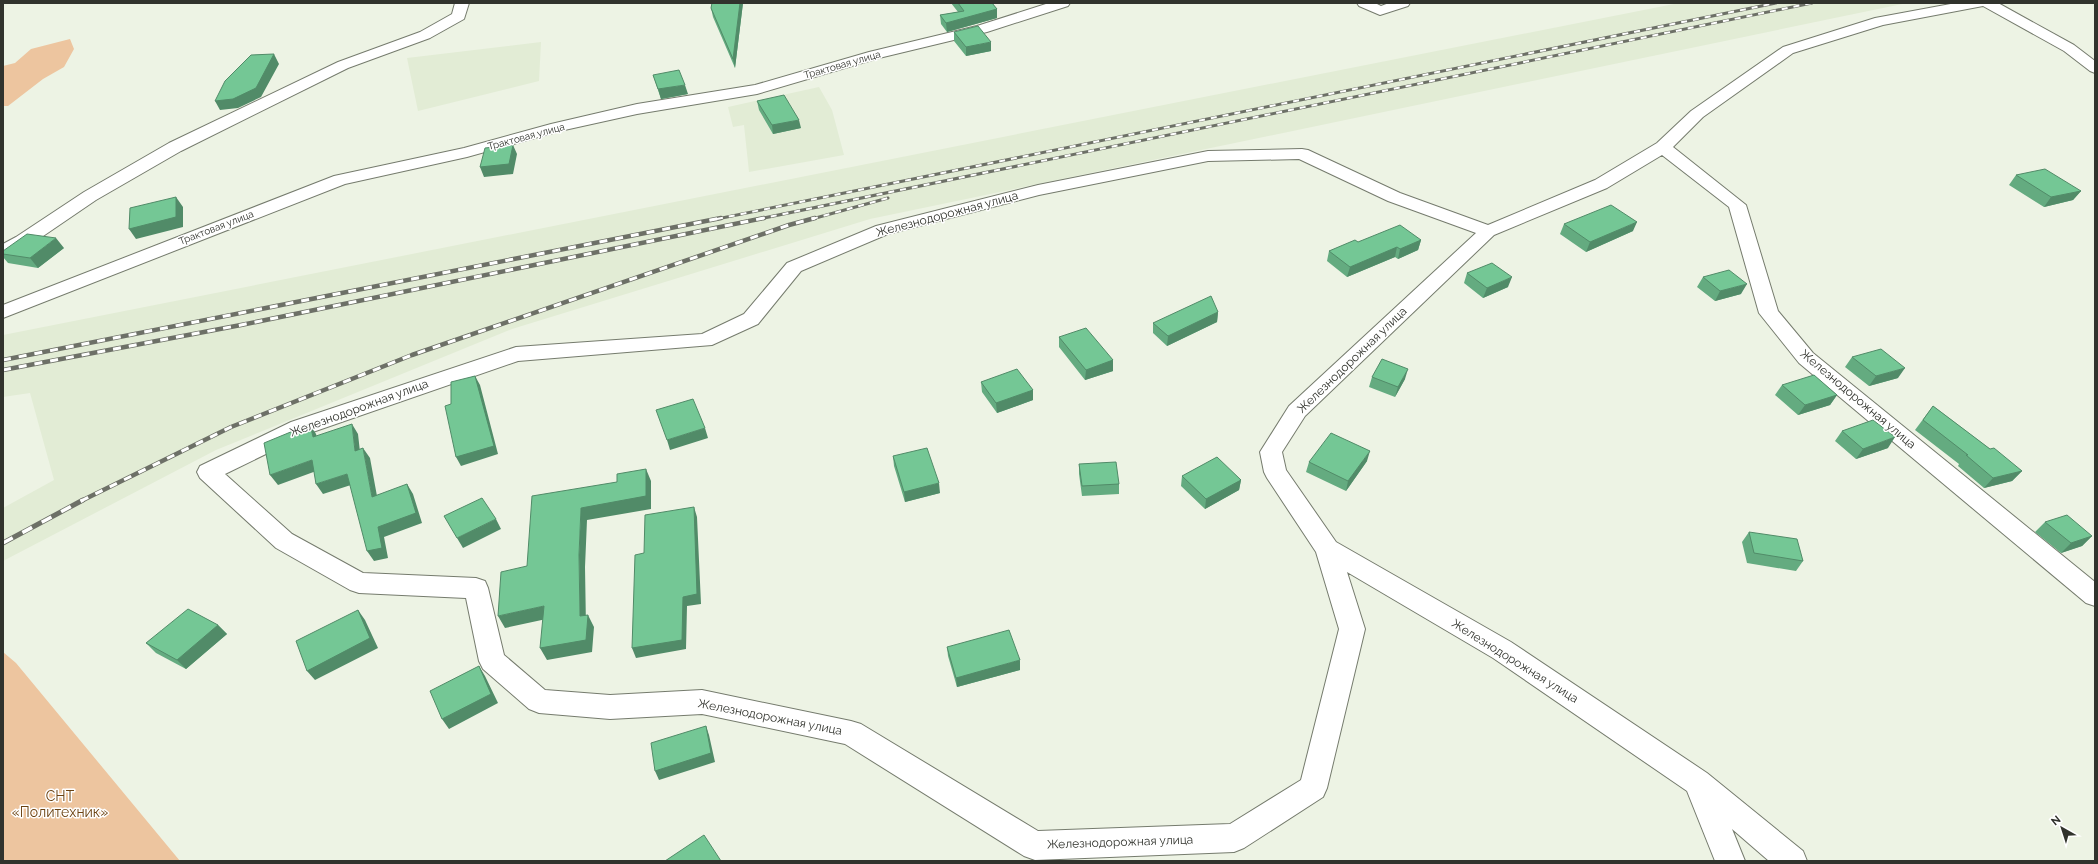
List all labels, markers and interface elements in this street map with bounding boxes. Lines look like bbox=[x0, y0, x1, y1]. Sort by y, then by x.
street label: Трактовая улица bbox=[803, 48, 882, 81]
street label: Трактовая улица bbox=[486, 121, 566, 152]
street label: Железнодорожная улица bbox=[874, 188, 1020, 240]
street label: Трактовая улица bbox=[177, 208, 255, 247]
street label: Железнодорожная улица bbox=[1294, 304, 1410, 416]
street label: Железнодорожная улица bbox=[1797, 347, 1919, 451]
street label: Железнодорожная улица bbox=[288, 376, 430, 440]
street label: Железнодорожная улица bbox=[1449, 616, 1581, 706]
street label: Железнодорожная улица bbox=[697, 696, 843, 738]
park label: СНТ «Политехник» bbox=[12, 788, 108, 820]
north arrow bbox=[2042, 808, 2082, 848]
text: N bbox=[2049, 813, 2063, 828]
street label: Железнодорожная улица bbox=[1047, 832, 1193, 852]

